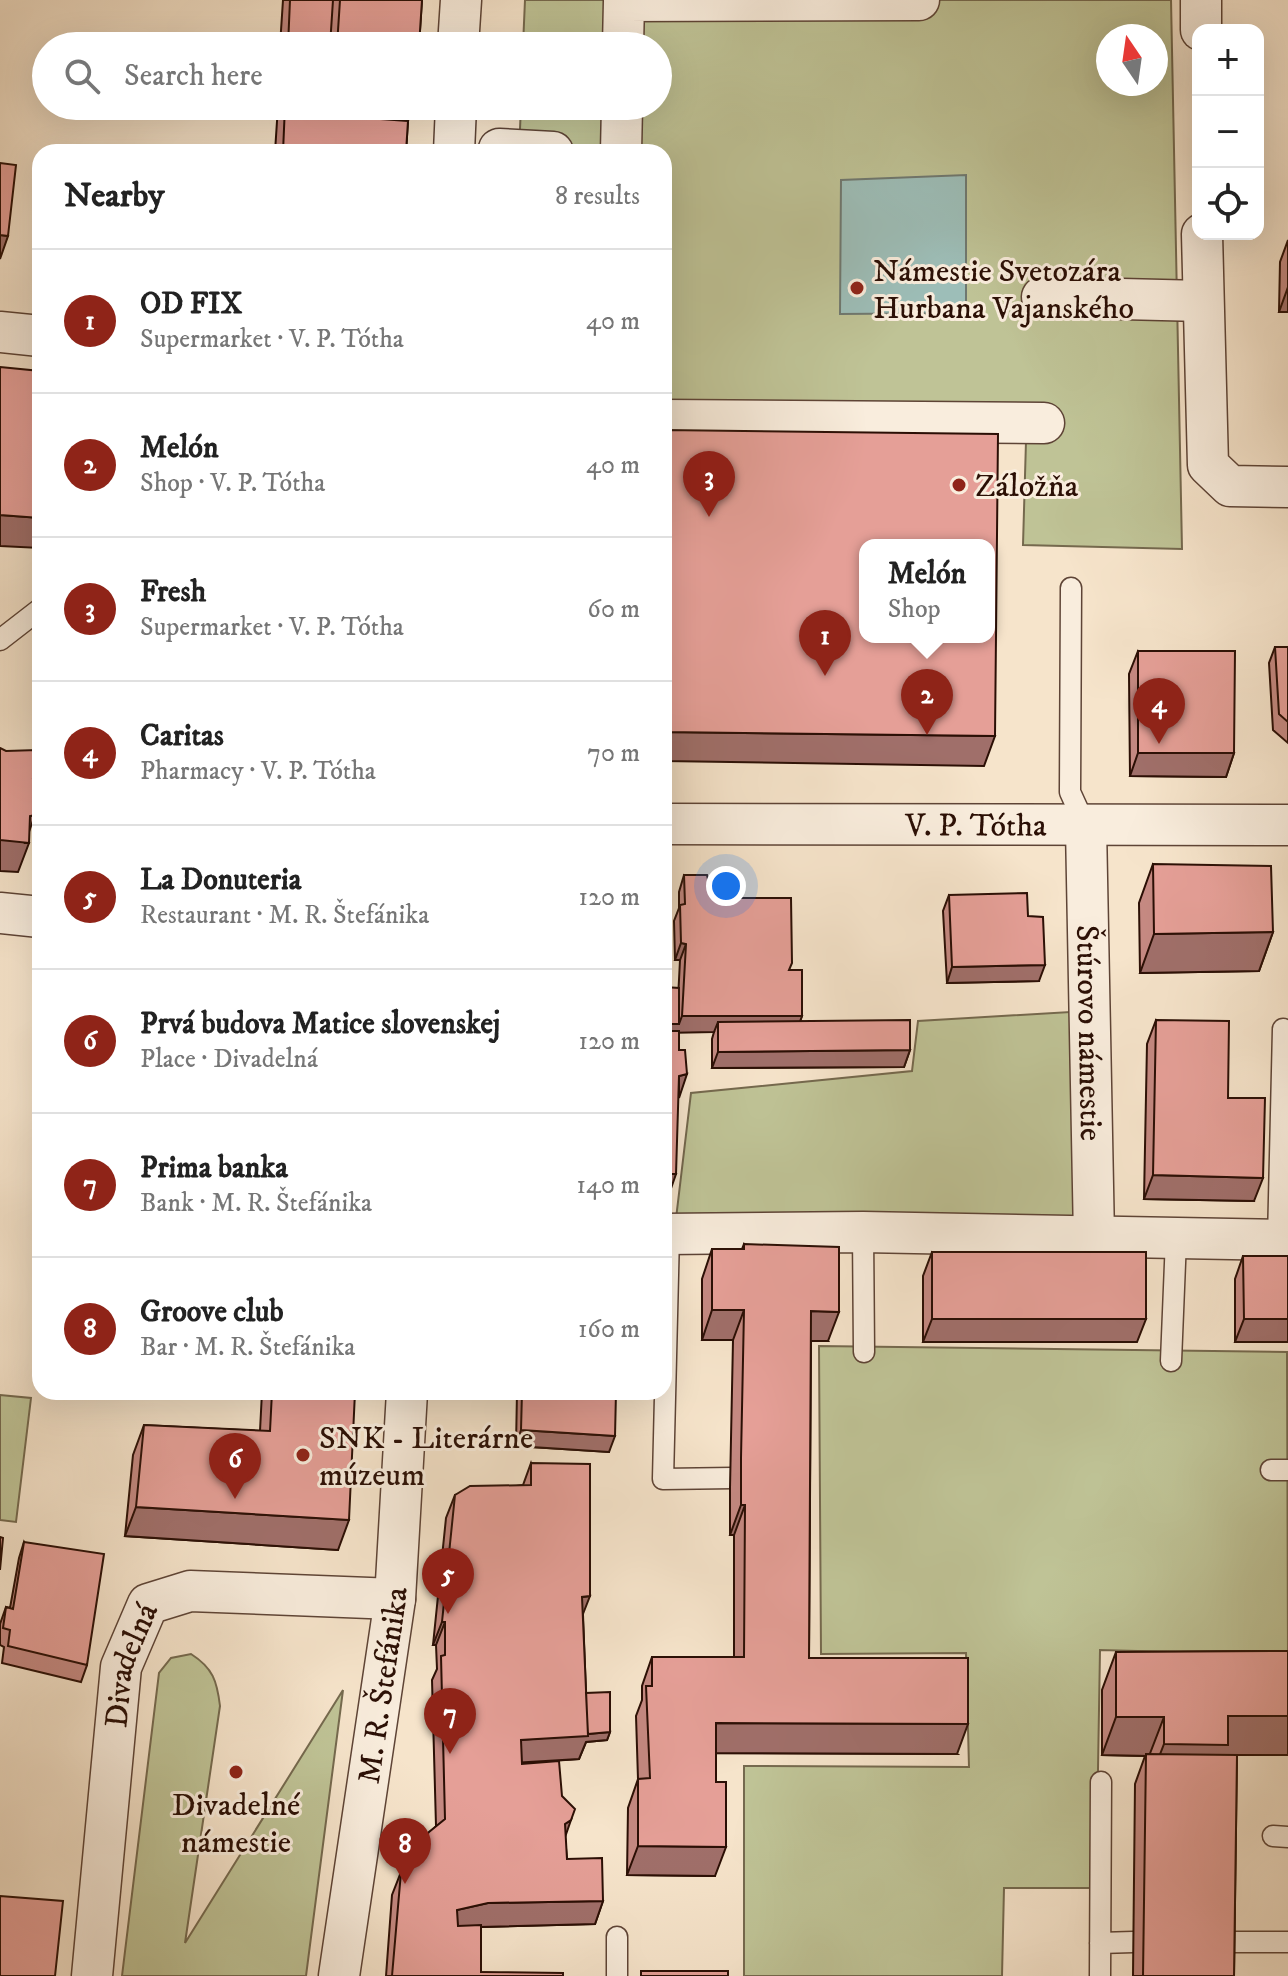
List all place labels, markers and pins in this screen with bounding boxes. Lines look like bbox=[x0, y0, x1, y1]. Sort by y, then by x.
place label: Námestie Svetozára Hurbana Vajanského bbox=[873, 252, 1134, 329]
marker: Námestie Svetozára Hurbana Vajanského bbox=[848, 279, 866, 297]
pin: 3 bbox=[683, 451, 735, 517]
place label: Záložňa bbox=[975, 467, 1079, 507]
marker: Záložňa bbox=[950, 476, 968, 494]
pin: 1 bbox=[799, 610, 851, 676]
pin: 2 bbox=[901, 669, 953, 735]
pin: 4 bbox=[1133, 678, 1185, 744]
place label: SNK - Literárne múzeum bbox=[319, 1419, 533, 1496]
pin: 6 bbox=[209, 1433, 261, 1499]
marker: SNK - Literárne múzeum bbox=[294, 1446, 312, 1464]
pin: 5 bbox=[422, 1548, 474, 1614]
pin: 7 bbox=[424, 1688, 476, 1754]
marker: Divadelné námestie bbox=[227, 1763, 245, 1781]
place label: Divadelné námestie bbox=[172, 1786, 301, 1863]
pin: 8 bbox=[379, 1818, 431, 1884]

